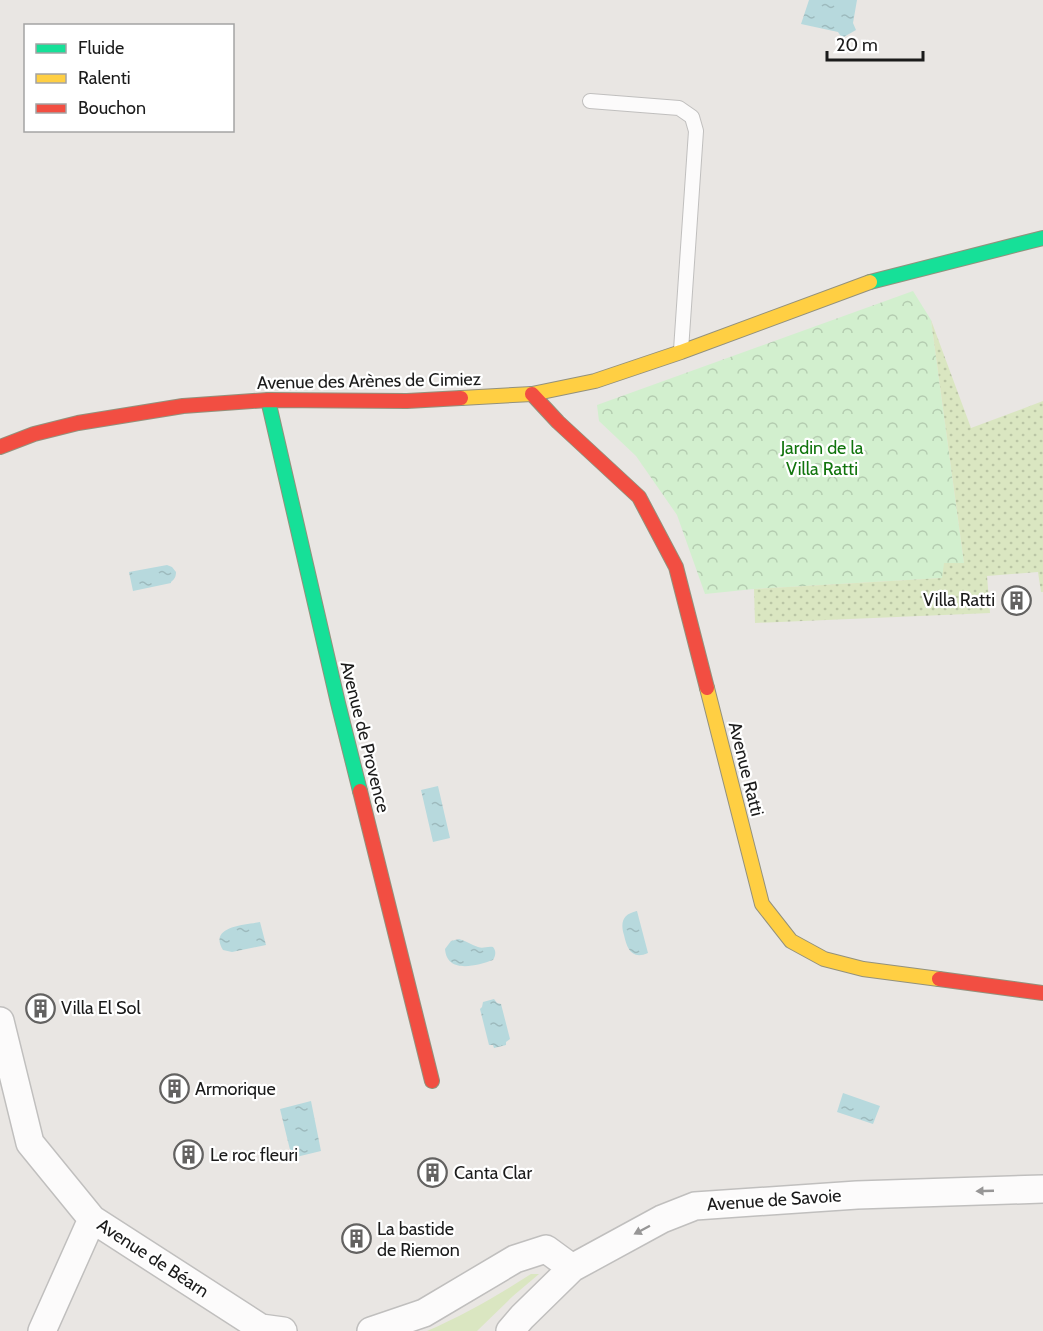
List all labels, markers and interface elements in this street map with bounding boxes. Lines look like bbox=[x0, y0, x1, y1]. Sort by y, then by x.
legend bbox=[24, 24, 234, 132]
scale bar bbox=[827, 24, 923, 62]
text: 20 m bbox=[836, 34, 878, 56]
text: Fluide bbox=[78, 37, 124, 59]
text: Ralenti bbox=[78, 67, 131, 89]
text: Bouchon bbox=[78, 97, 146, 119]
street label: Avenue des Arènes de Cimiez bbox=[257, 368, 482, 394]
park label: Jardin de la Villa Ratti bbox=[780, 437, 864, 480]
building icon: Villa Ratti bbox=[1000, 584, 1032, 616]
place label: Villa Ratti bbox=[923, 589, 995, 611]
street label: Avenue de Provence bbox=[336, 659, 394, 815]
street label: Avenue Ratti bbox=[724, 720, 768, 818]
building icon: Villa El Sol bbox=[24, 992, 56, 1024]
place label: Villa El Sol bbox=[61, 997, 141, 1019]
building icon: Armorique bbox=[158, 1073, 190, 1105]
place label: Armorique bbox=[195, 1078, 276, 1100]
building icon: Le roc fleuri bbox=[173, 1139, 205, 1171]
place label: Le roc fleuri bbox=[210, 1144, 298, 1166]
building icon: Canta Clar bbox=[417, 1157, 449, 1189]
place label: Canta Clar bbox=[454, 1162, 532, 1184]
street label: Avenue de Savoie bbox=[706, 1184, 842, 1216]
one-way arrow bbox=[975, 1186, 994, 1196]
street label: Avenue de Béarn bbox=[93, 1214, 213, 1302]
place label: La bastide de Riemon bbox=[377, 1218, 460, 1261]
building icon: La bastide de Riemon bbox=[340, 1223, 372, 1255]
one-way arrow bbox=[633, 1225, 650, 1235]

